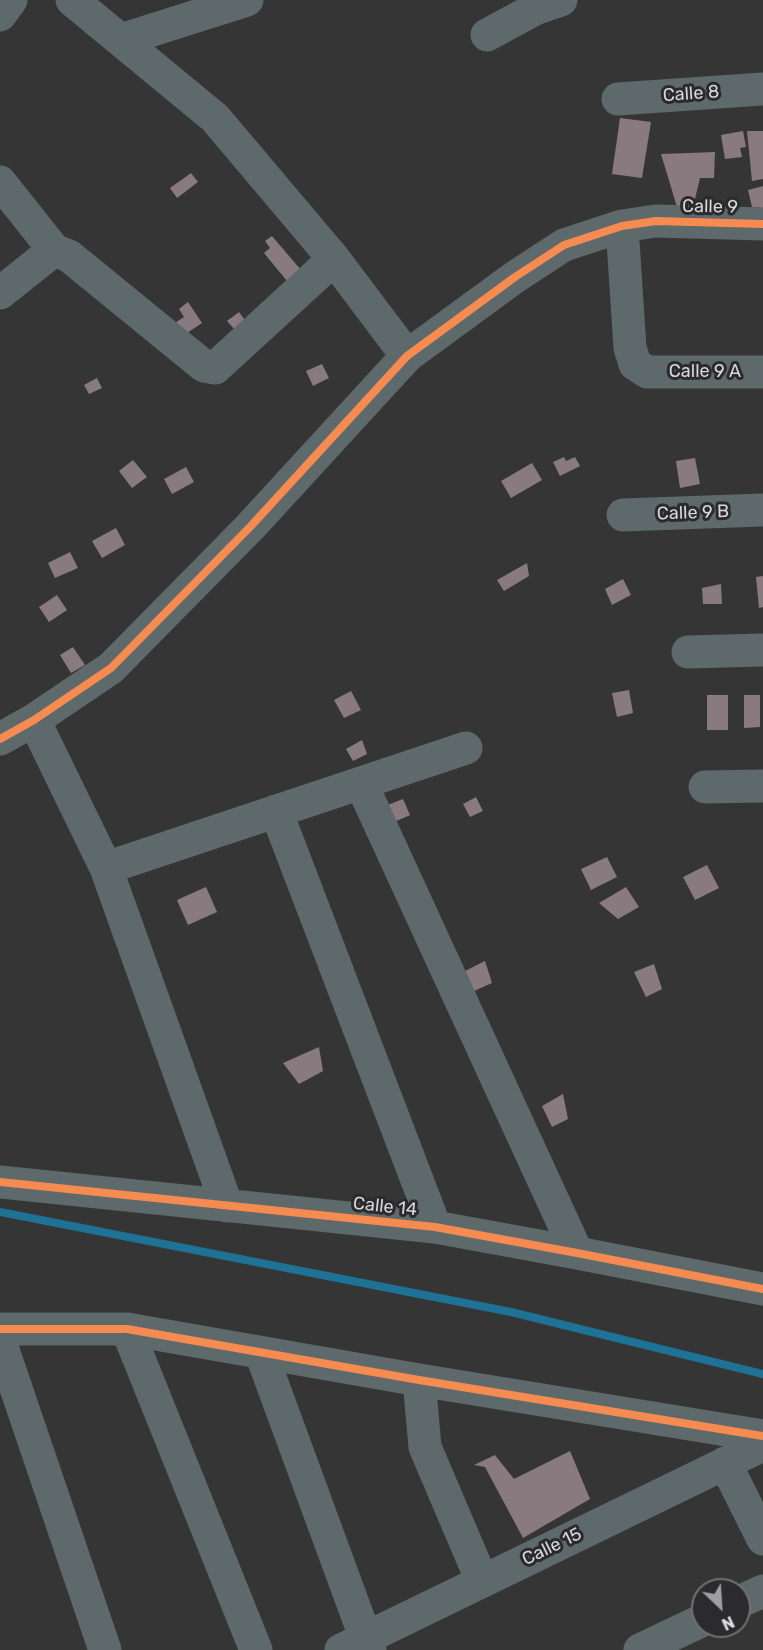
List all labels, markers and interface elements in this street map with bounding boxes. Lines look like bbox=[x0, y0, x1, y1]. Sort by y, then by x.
street label: Calle 8 bbox=[662, 81, 720, 107]
street label: Calle 9 bbox=[682, 196, 738, 218]
street label: Calle 9 A bbox=[669, 361, 741, 383]
street label: Calle 9 B bbox=[657, 501, 729, 525]
street label: Calle 14 bbox=[352, 1193, 418, 1221]
street label: Calle 15 bbox=[519, 1523, 585, 1571]
north arrow bbox=[691, 1578, 751, 1638]
text: N bbox=[719, 1612, 737, 1634]

